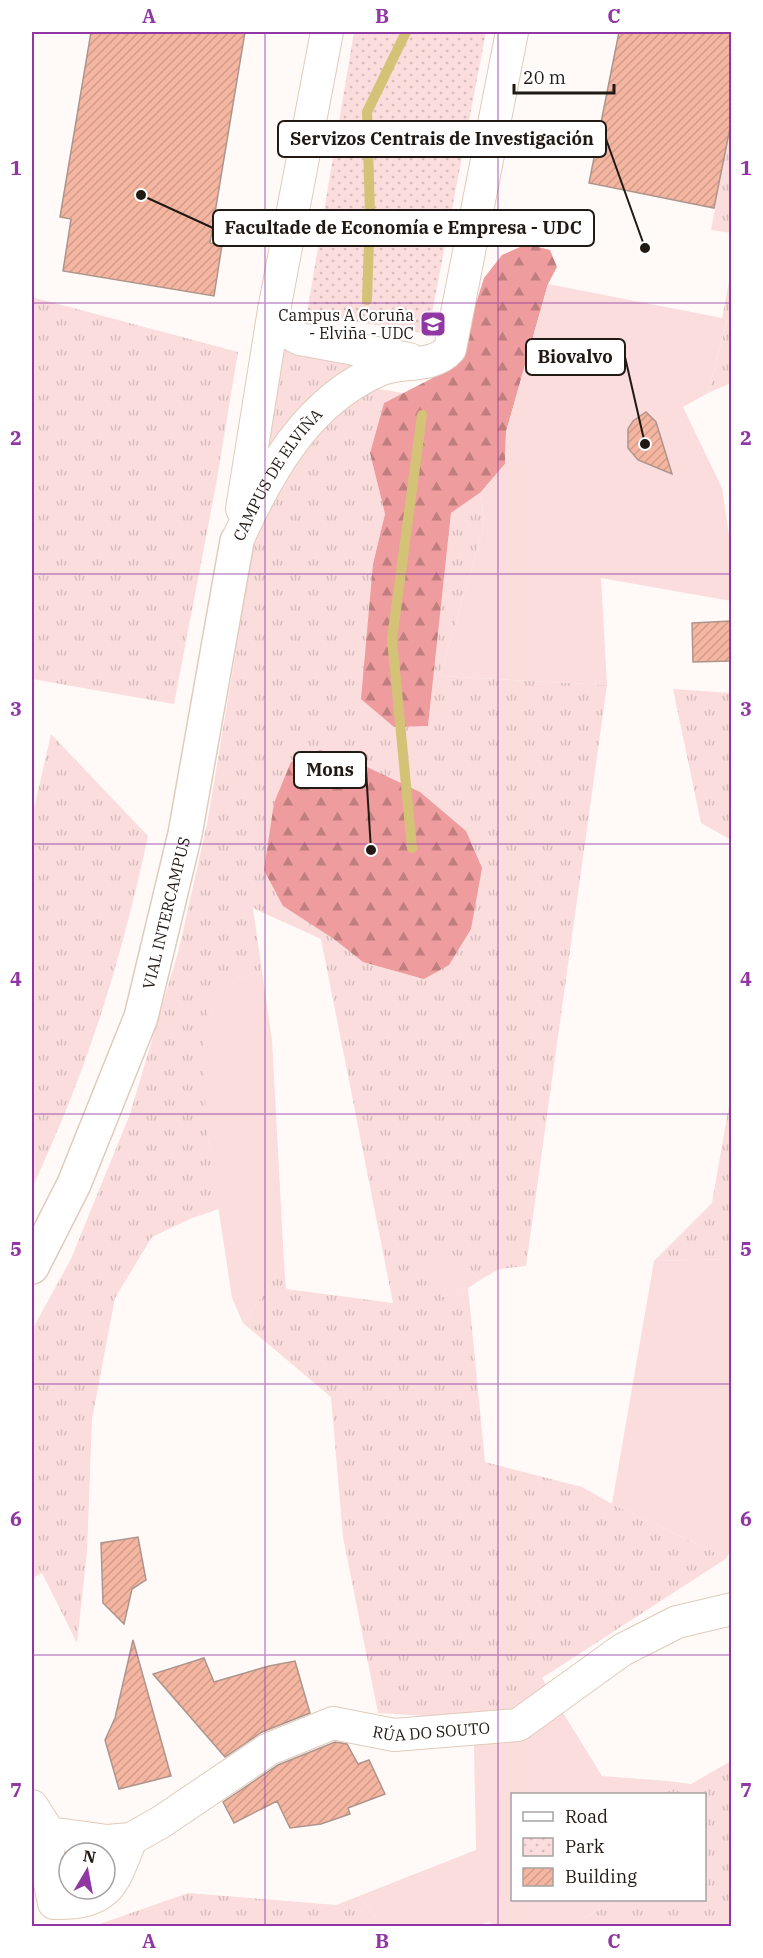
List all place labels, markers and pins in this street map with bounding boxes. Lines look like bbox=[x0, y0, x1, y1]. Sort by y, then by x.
callout: Servizos Centrais de Investigación bbox=[278, 121, 606, 157]
callout: Facultade de Economía e Empresa - UDC bbox=[213, 210, 594, 246]
place label: Campus A Coruña - Elviña - UDC bbox=[278, 305, 414, 343]
school or university icon: Campus A Coruña - Elviña - UDC bbox=[418, 309, 448, 339]
callout: Biovalvo bbox=[526, 339, 625, 375]
callout: Mons bbox=[294, 752, 366, 788]

